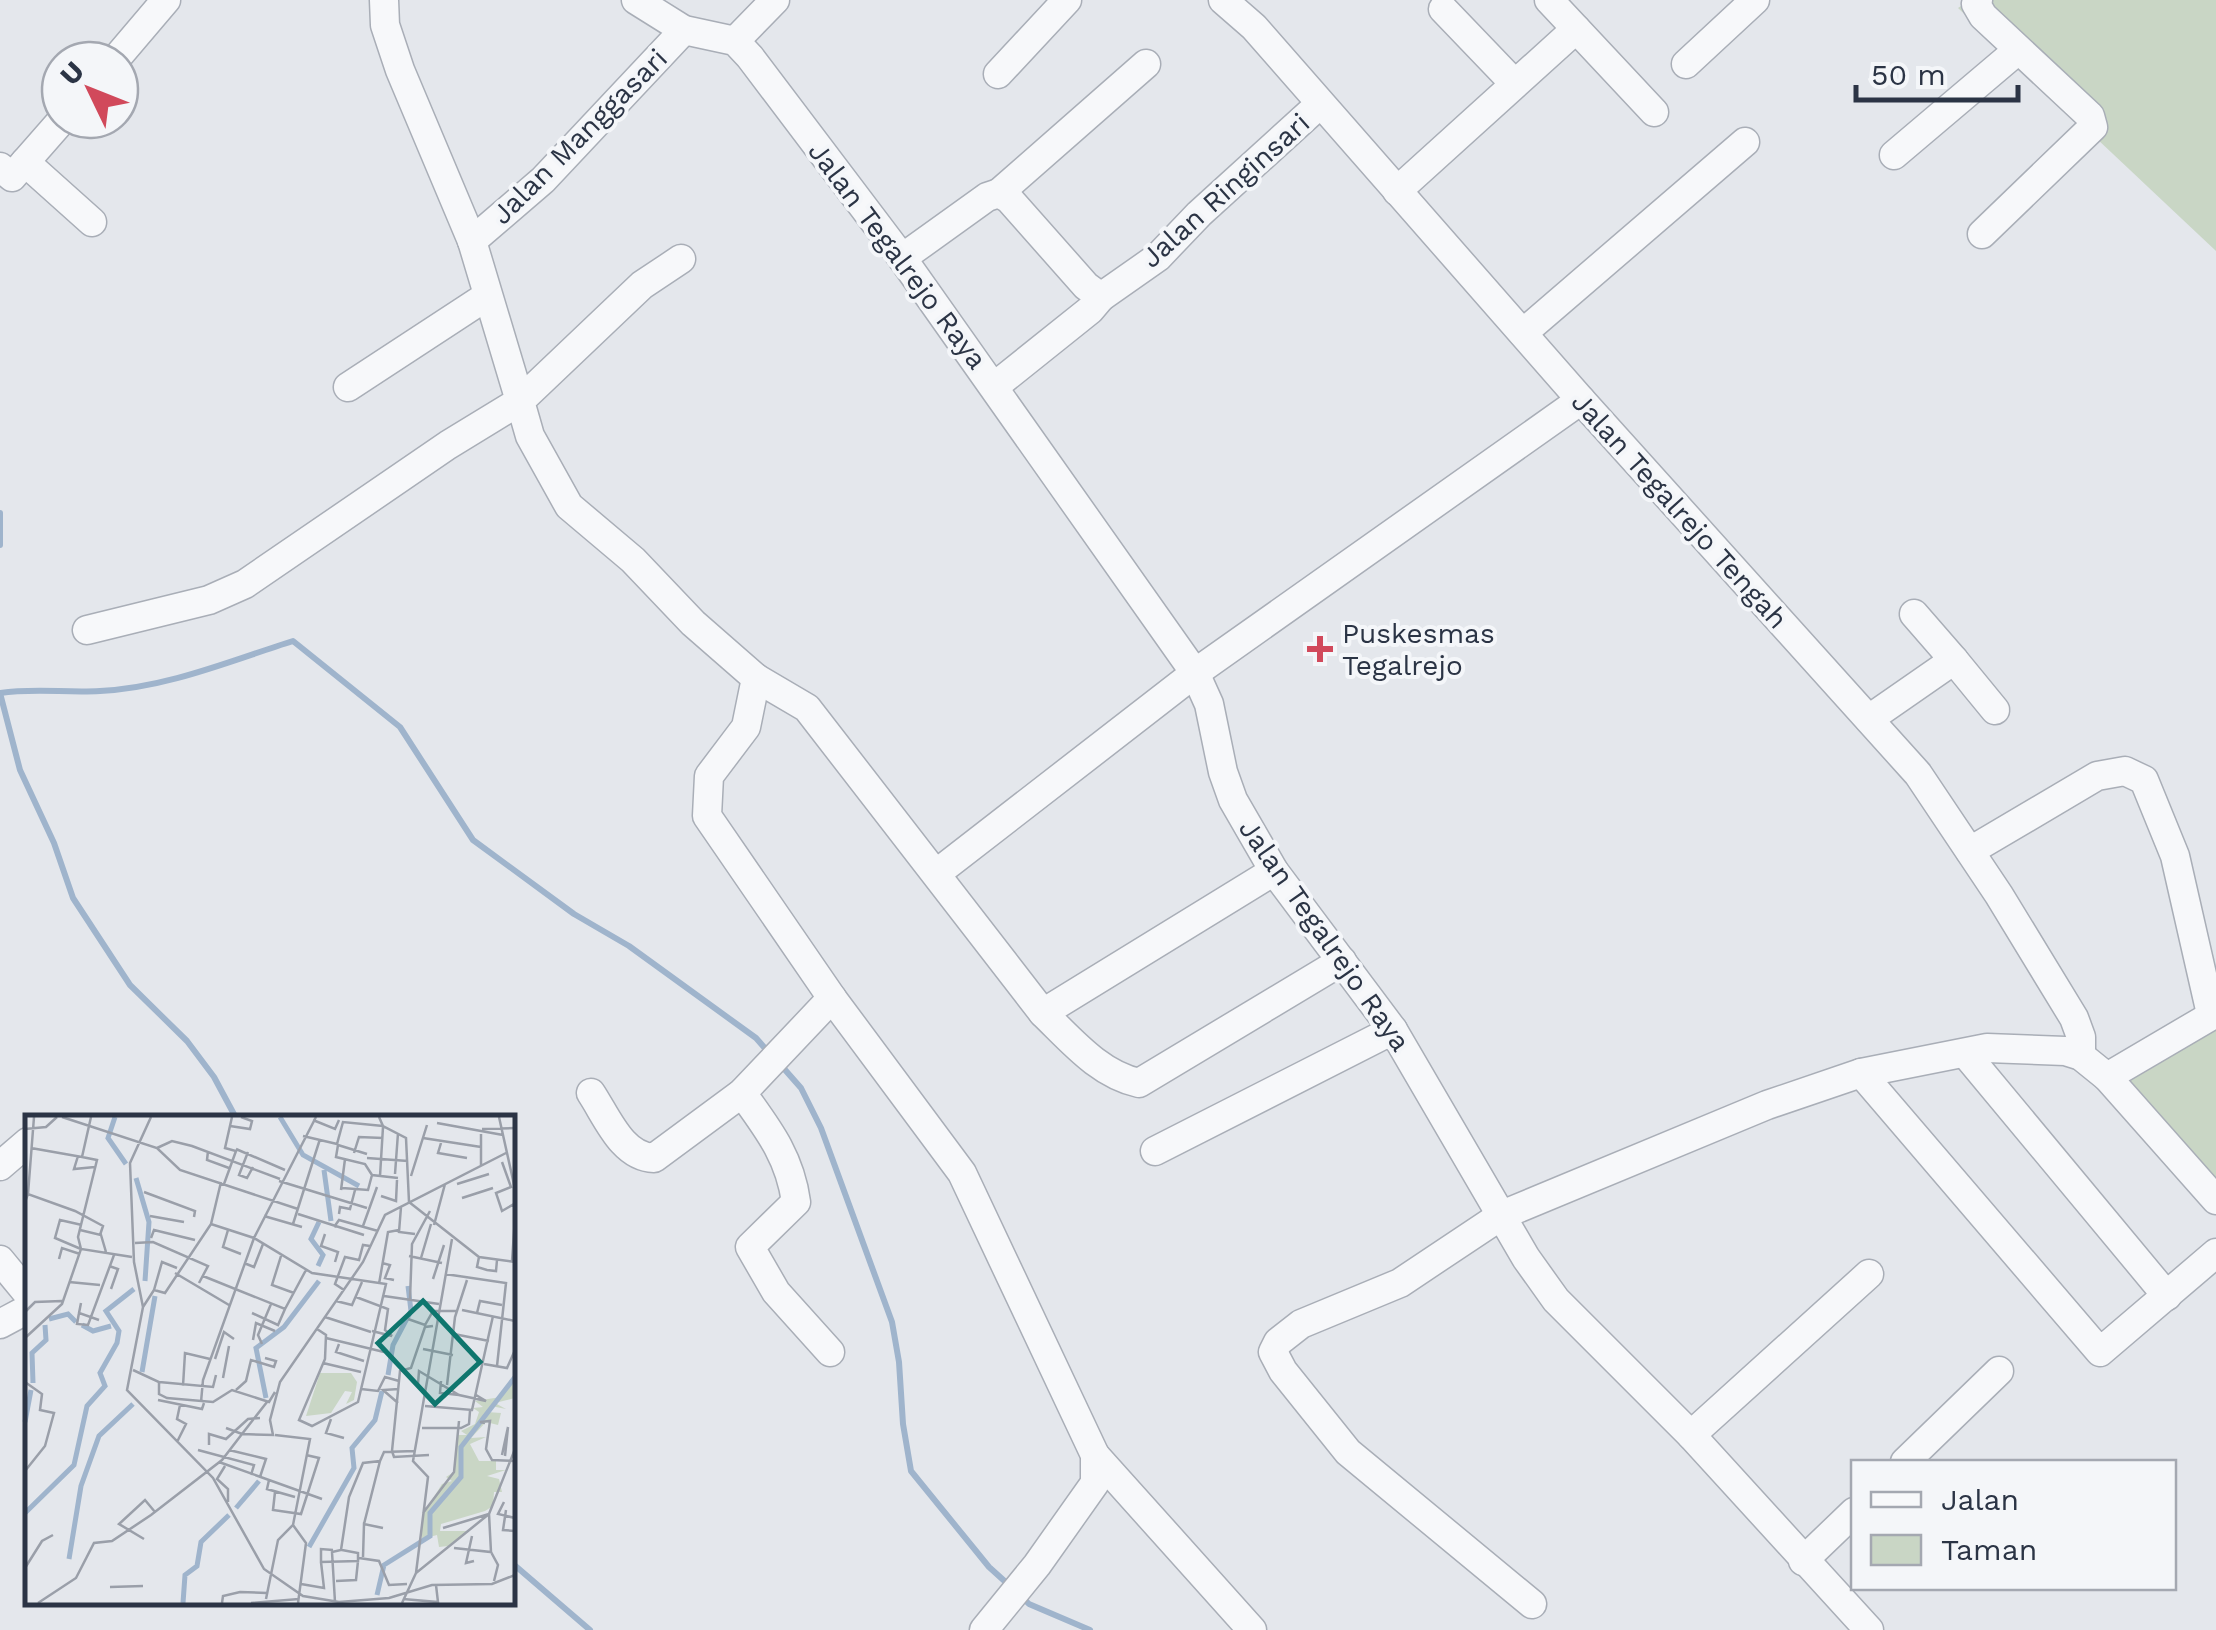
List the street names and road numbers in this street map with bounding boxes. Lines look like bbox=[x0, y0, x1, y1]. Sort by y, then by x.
street label: Jalan Manggasari bbox=[485, 42, 674, 231]
street label: Jalan Ringinsari bbox=[1134, 106, 1316, 275]
street label: Jalan Tegalrejo Raya bbox=[802, 135, 994, 375]
street label: Jalan Tegalrejo Tengah bbox=[1565, 385, 1794, 635]
street label: Jalan Tegalrejo Raya bbox=[1232, 813, 1417, 1058]

